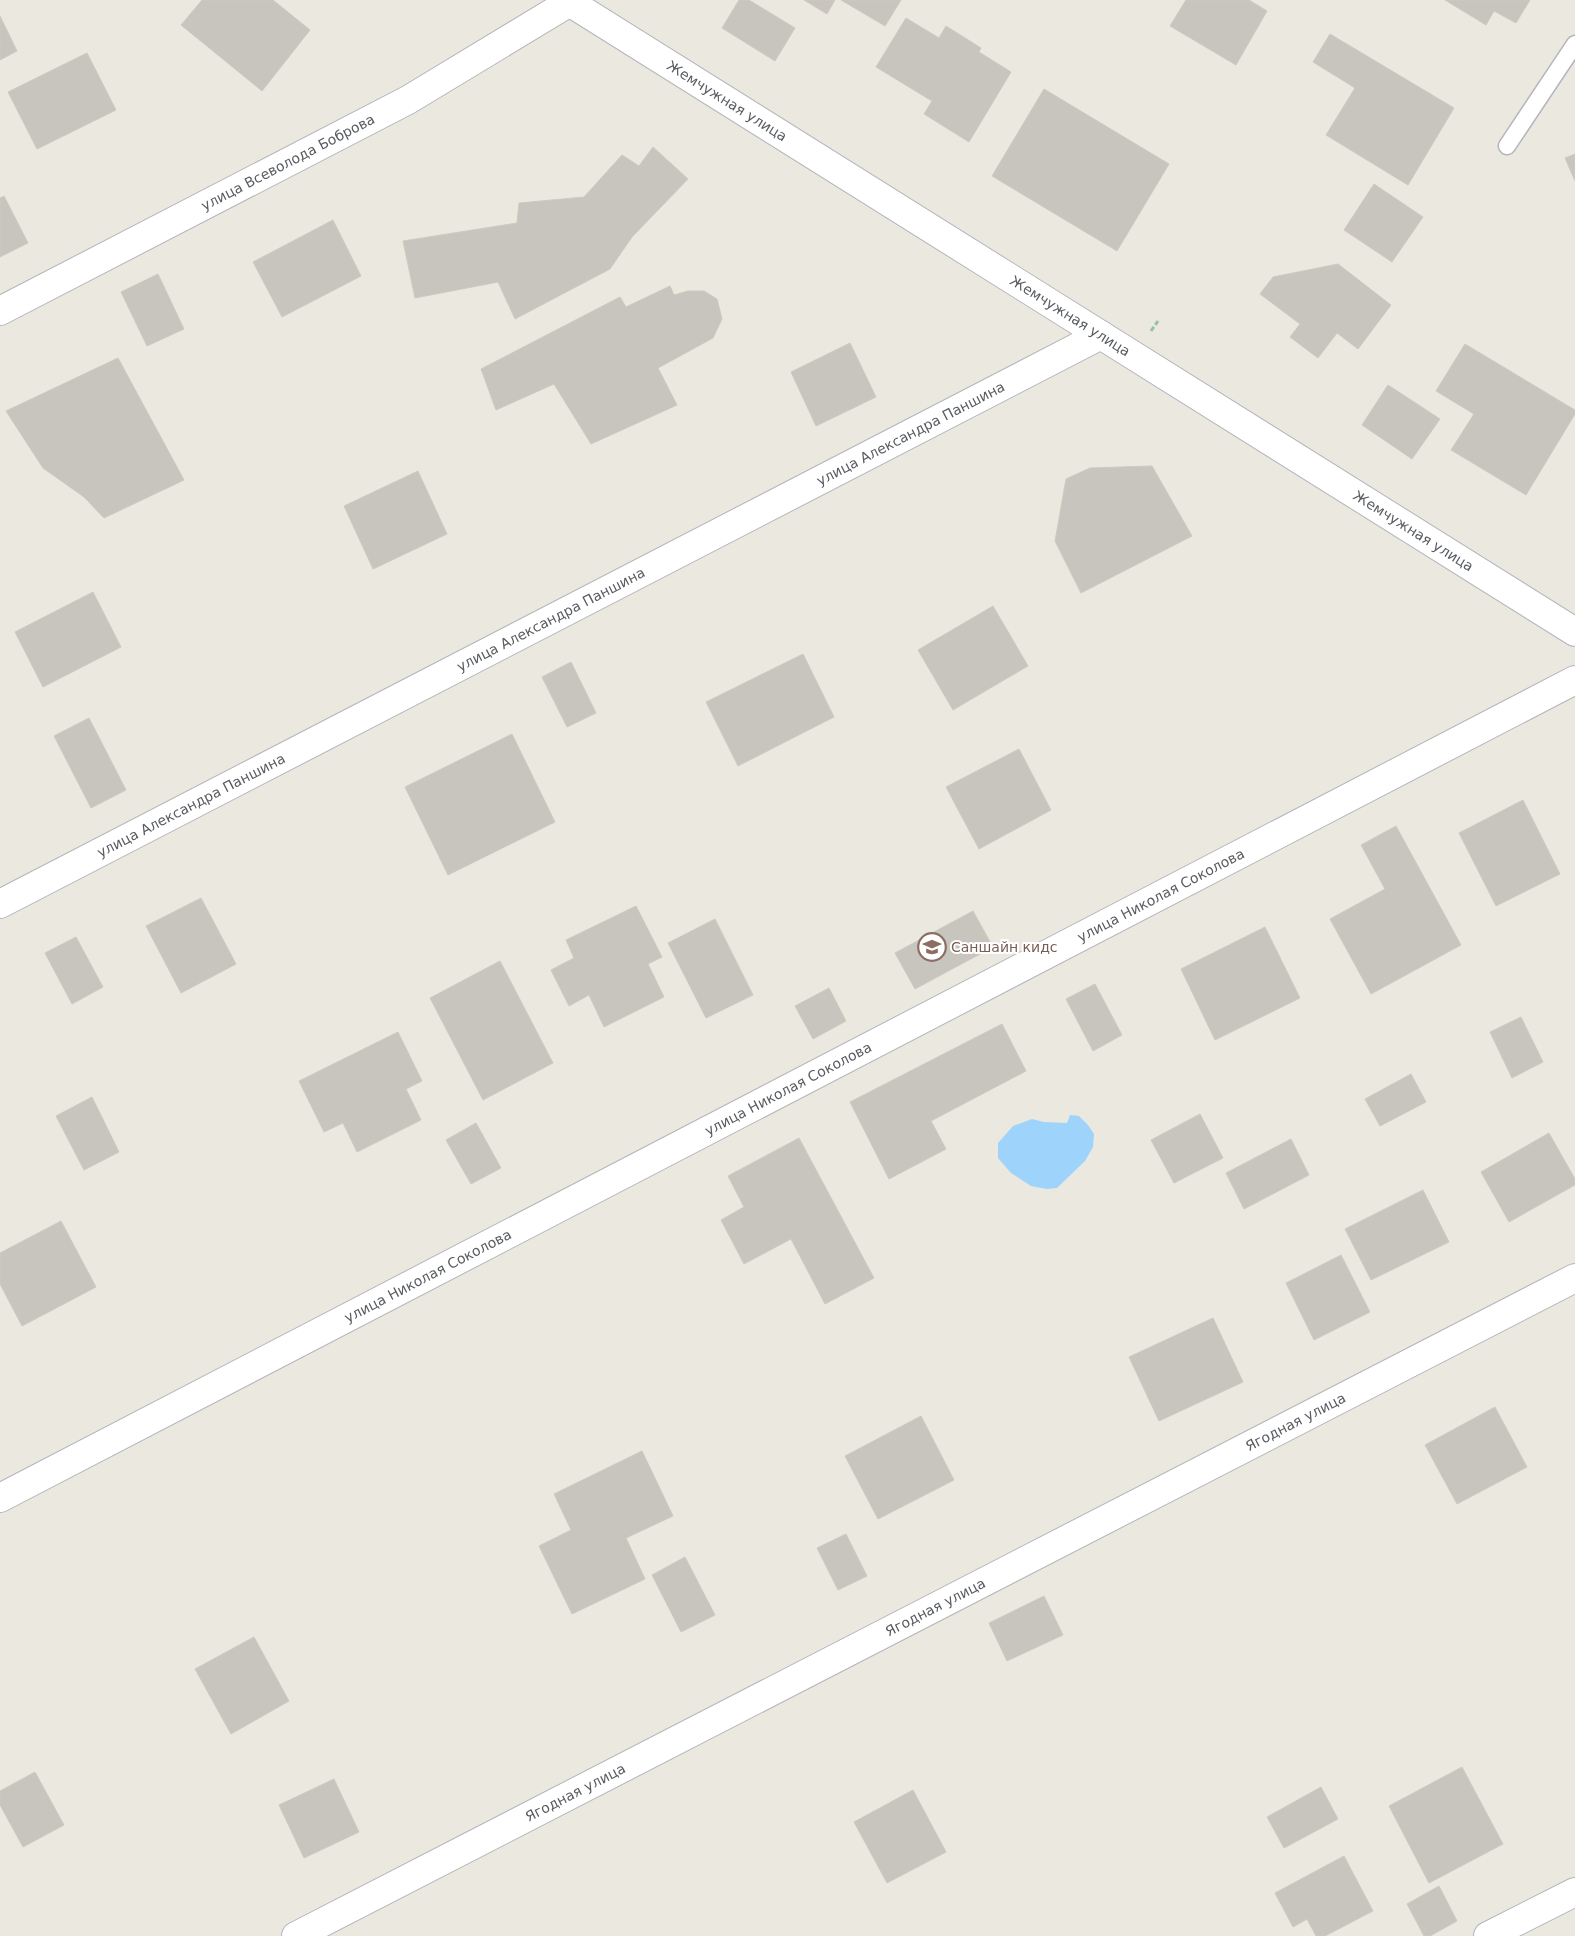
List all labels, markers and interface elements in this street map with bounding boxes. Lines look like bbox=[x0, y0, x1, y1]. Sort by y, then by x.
street label: Жемчужная улица bbox=[664, 57, 790, 144]
street label: улица Всеволода Боброва bbox=[198, 111, 377, 214]
street label: Жемчужная улица bbox=[1007, 272, 1133, 359]
street label: улица Александра Паншина bbox=[814, 378, 1007, 489]
street label: Жемчужная улица bbox=[1351, 487, 1476, 574]
street label: улица Александра Паншина bbox=[454, 564, 648, 675]
street label: улица Александра Паншина bbox=[94, 750, 288, 861]
street label: улица Николая Соколова bbox=[1075, 845, 1247, 945]
school or university icon: Саншайн кидс bbox=[917, 932, 947, 962]
place label: Саншайн кидс bbox=[951, 939, 1058, 955]
street label: улица Николая Соколова bbox=[702, 1039, 874, 1139]
street label: улица Николая Соколова bbox=[342, 1226, 514, 1326]
street label: Ягодная улица bbox=[1243, 1389, 1348, 1454]
street label: Ягодная улица bbox=[883, 1575, 988, 1639]
street label: Ягодная улица bbox=[522, 1760, 628, 1825]

